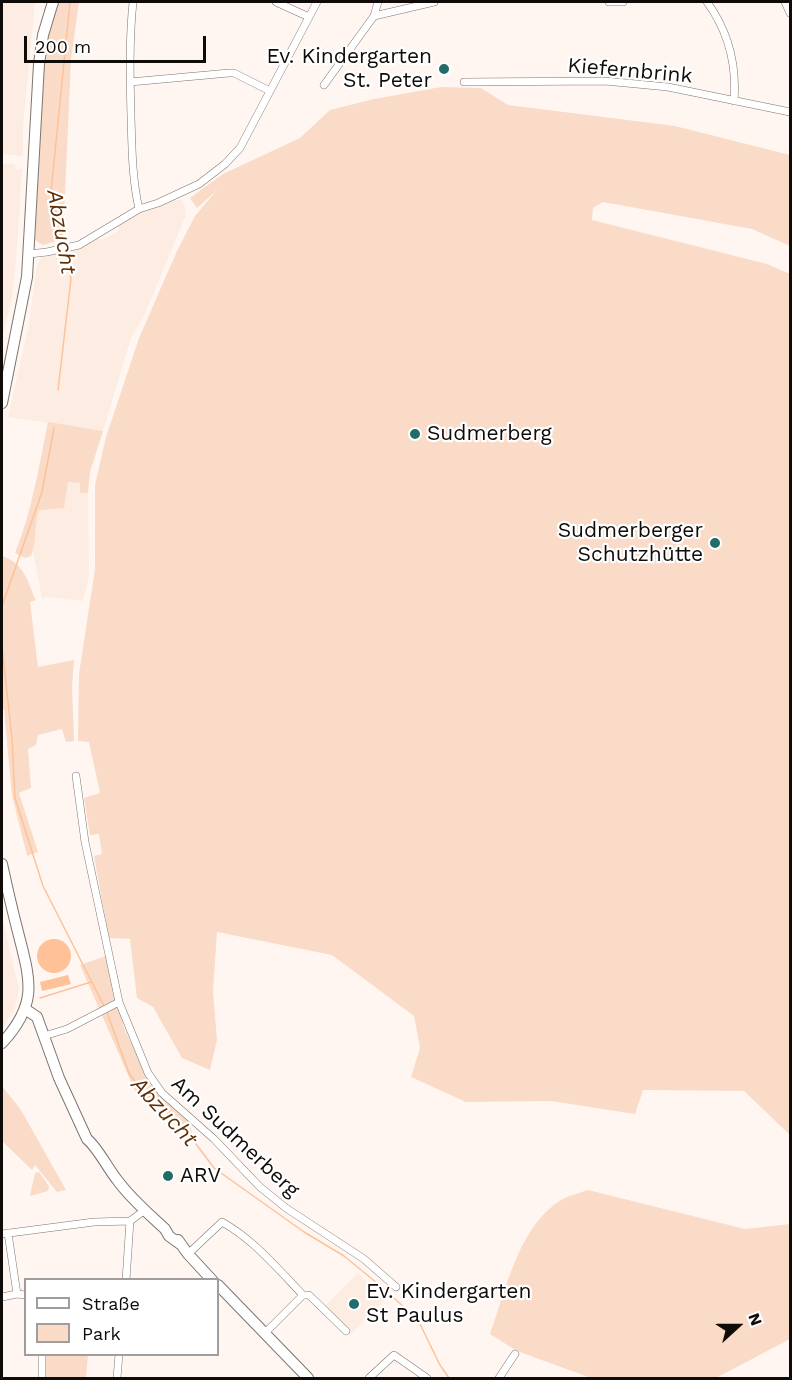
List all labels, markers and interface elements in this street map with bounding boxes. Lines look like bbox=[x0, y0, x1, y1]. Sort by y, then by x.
scale bar bbox=[27, 24, 208, 62]
text: 200 m bbox=[35, 36, 91, 57]
place label: Ev. Kindergarten St. Peter bbox=[267, 44, 432, 94]
street label: Kiefernbrink bbox=[567, 53, 693, 89]
marker: Ev. Kindergarten St. Peter bbox=[437, 62, 451, 76]
water label: Abzucht bbox=[41, 188, 81, 276]
place label: Sudmerberg bbox=[427, 421, 552, 447]
marker: Sudmerberg bbox=[408, 427, 422, 441]
place label: Sudmerberger Schutzhütte bbox=[558, 518, 703, 568]
marker: Sudmerberger Schutzhütte bbox=[708, 536, 722, 550]
street label: Am Sudmerberg bbox=[166, 1071, 304, 1203]
water label: Abzucht bbox=[125, 1072, 203, 1152]
place label: ARV bbox=[180, 1163, 221, 1189]
marker: ARV bbox=[161, 1169, 175, 1183]
legend bbox=[24, 1278, 219, 1356]
place label: Ev. Kindergarten St Paulus bbox=[366, 1279, 531, 1329]
text: Straße bbox=[82, 1293, 140, 1314]
north arrow bbox=[708, 1296, 768, 1356]
marker: Ev. Kindergarten St Paulus bbox=[347, 1297, 361, 1311]
text: N bbox=[744, 1310, 766, 1328]
text: Park bbox=[82, 1323, 121, 1344]

